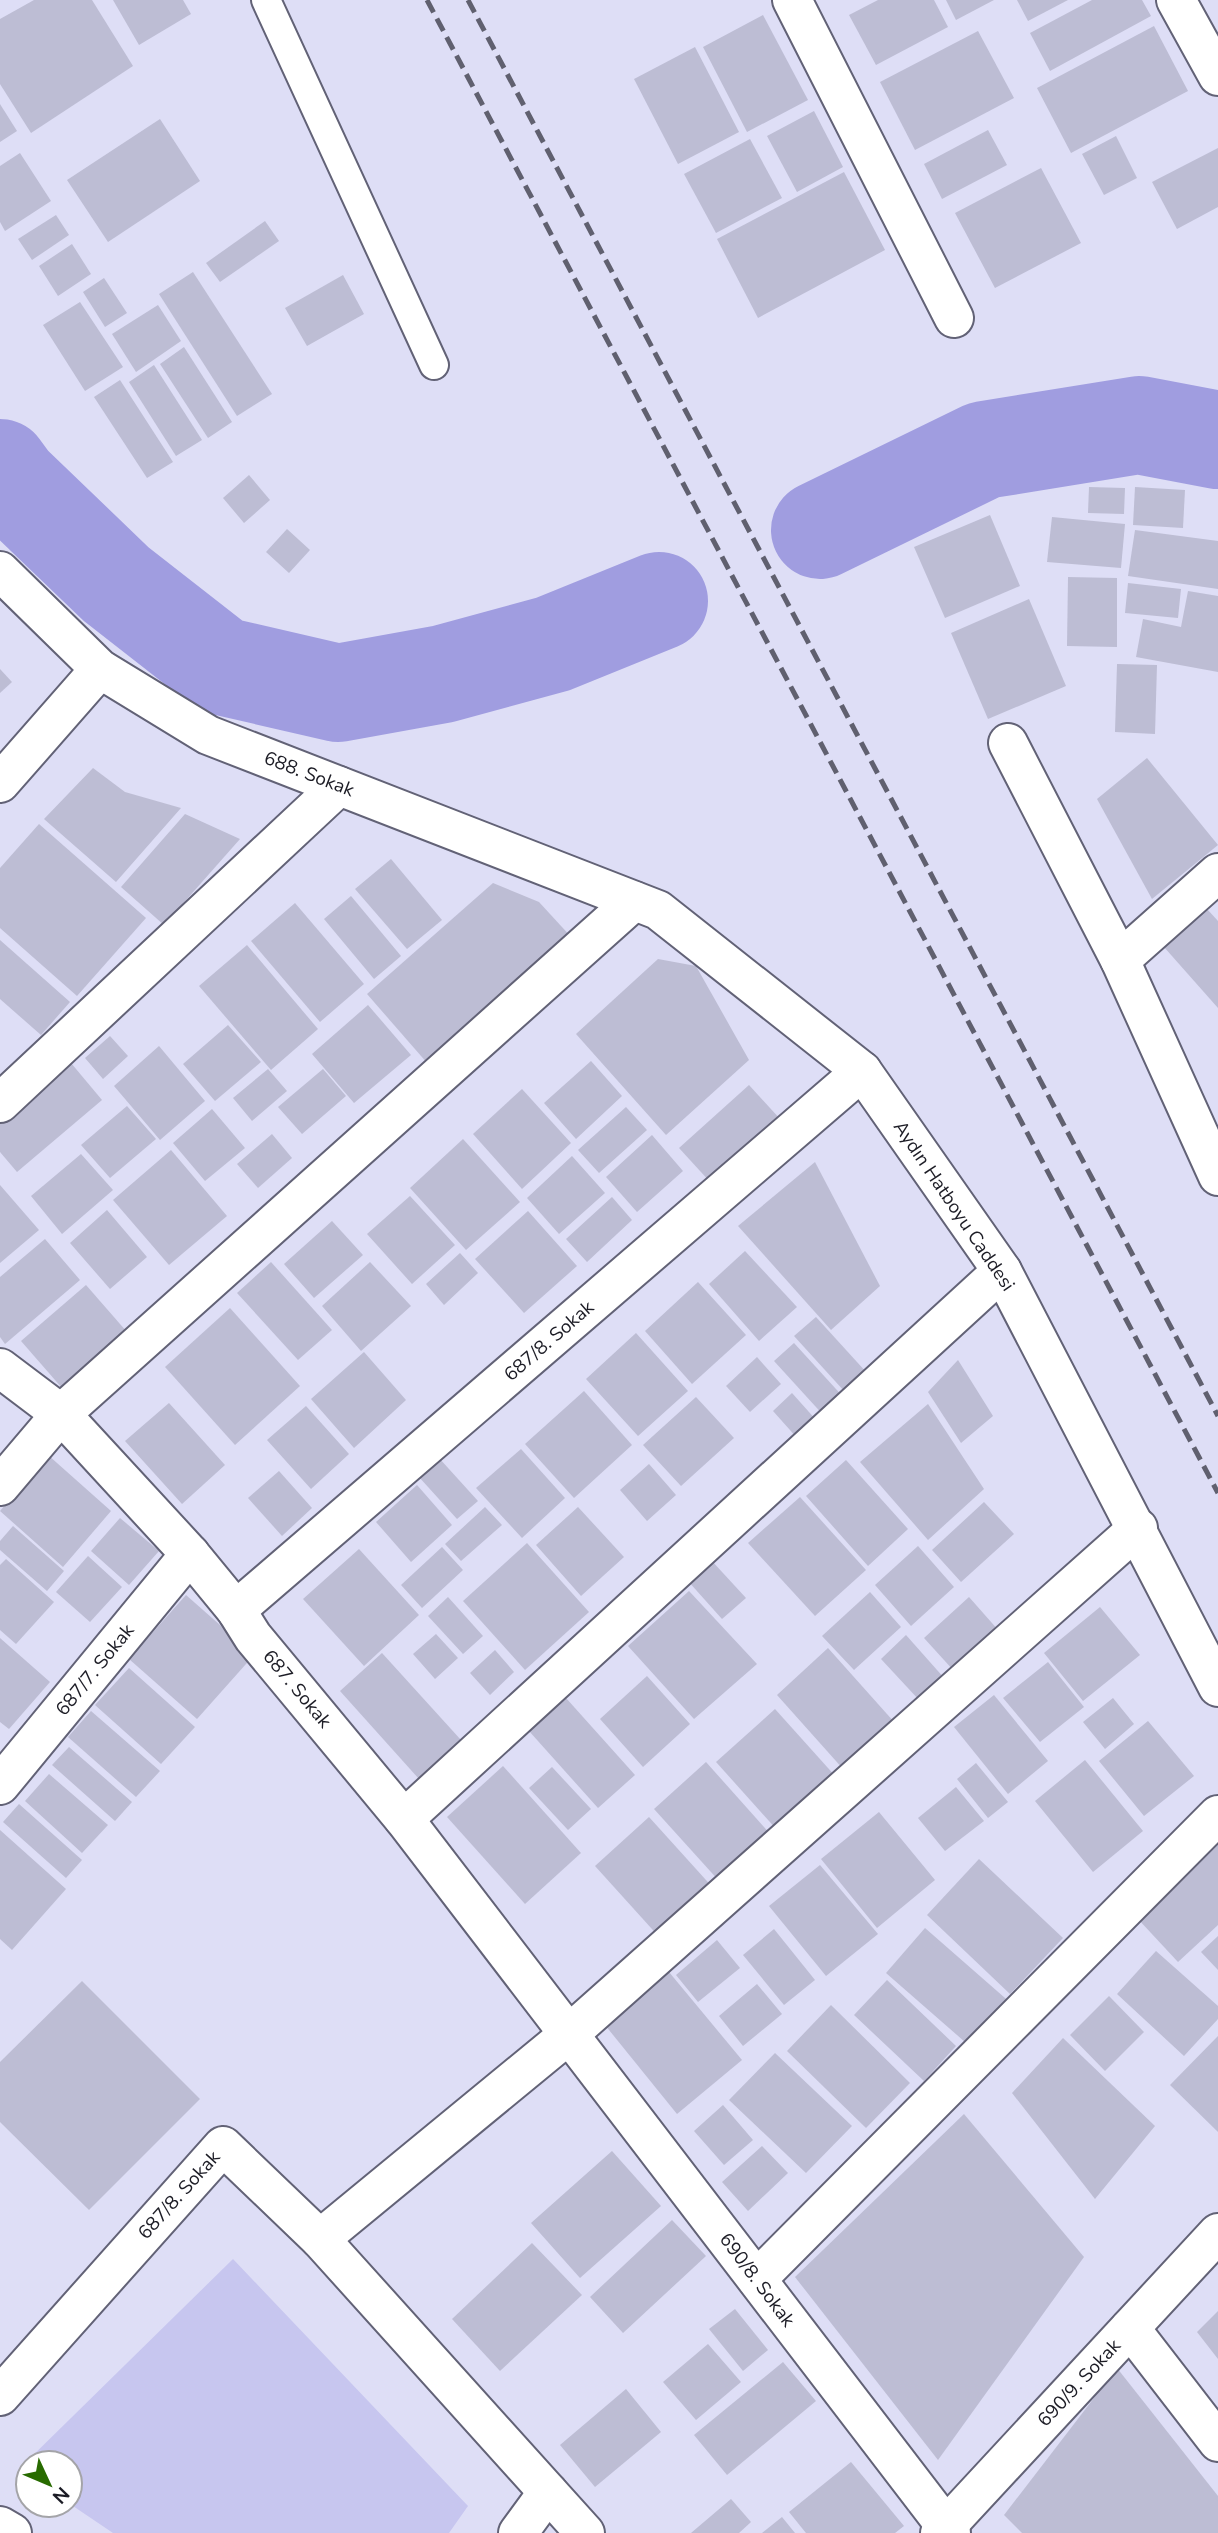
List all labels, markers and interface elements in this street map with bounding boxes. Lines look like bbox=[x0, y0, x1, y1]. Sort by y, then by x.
street label: 688. Sokak bbox=[260, 745, 358, 803]
street label: Aydın Hatboyu Caddesi bbox=[887, 1116, 1021, 1296]
street label: 687/8. Sokak bbox=[498, 1294, 600, 1387]
street label: 687/7. Sokak bbox=[50, 1618, 140, 1721]
street label: 687. Sokak bbox=[257, 1644, 338, 1734]
street label: 687/8. Sokak bbox=[132, 2145, 226, 2245]
street label: 690/8. Sokak bbox=[713, 2228, 801, 2333]
street label: 690/9. Sokak bbox=[1031, 2333, 1127, 2433]
north arrow bbox=[14, 2449, 84, 2519]
text: N bbox=[46, 2481, 75, 2509]

